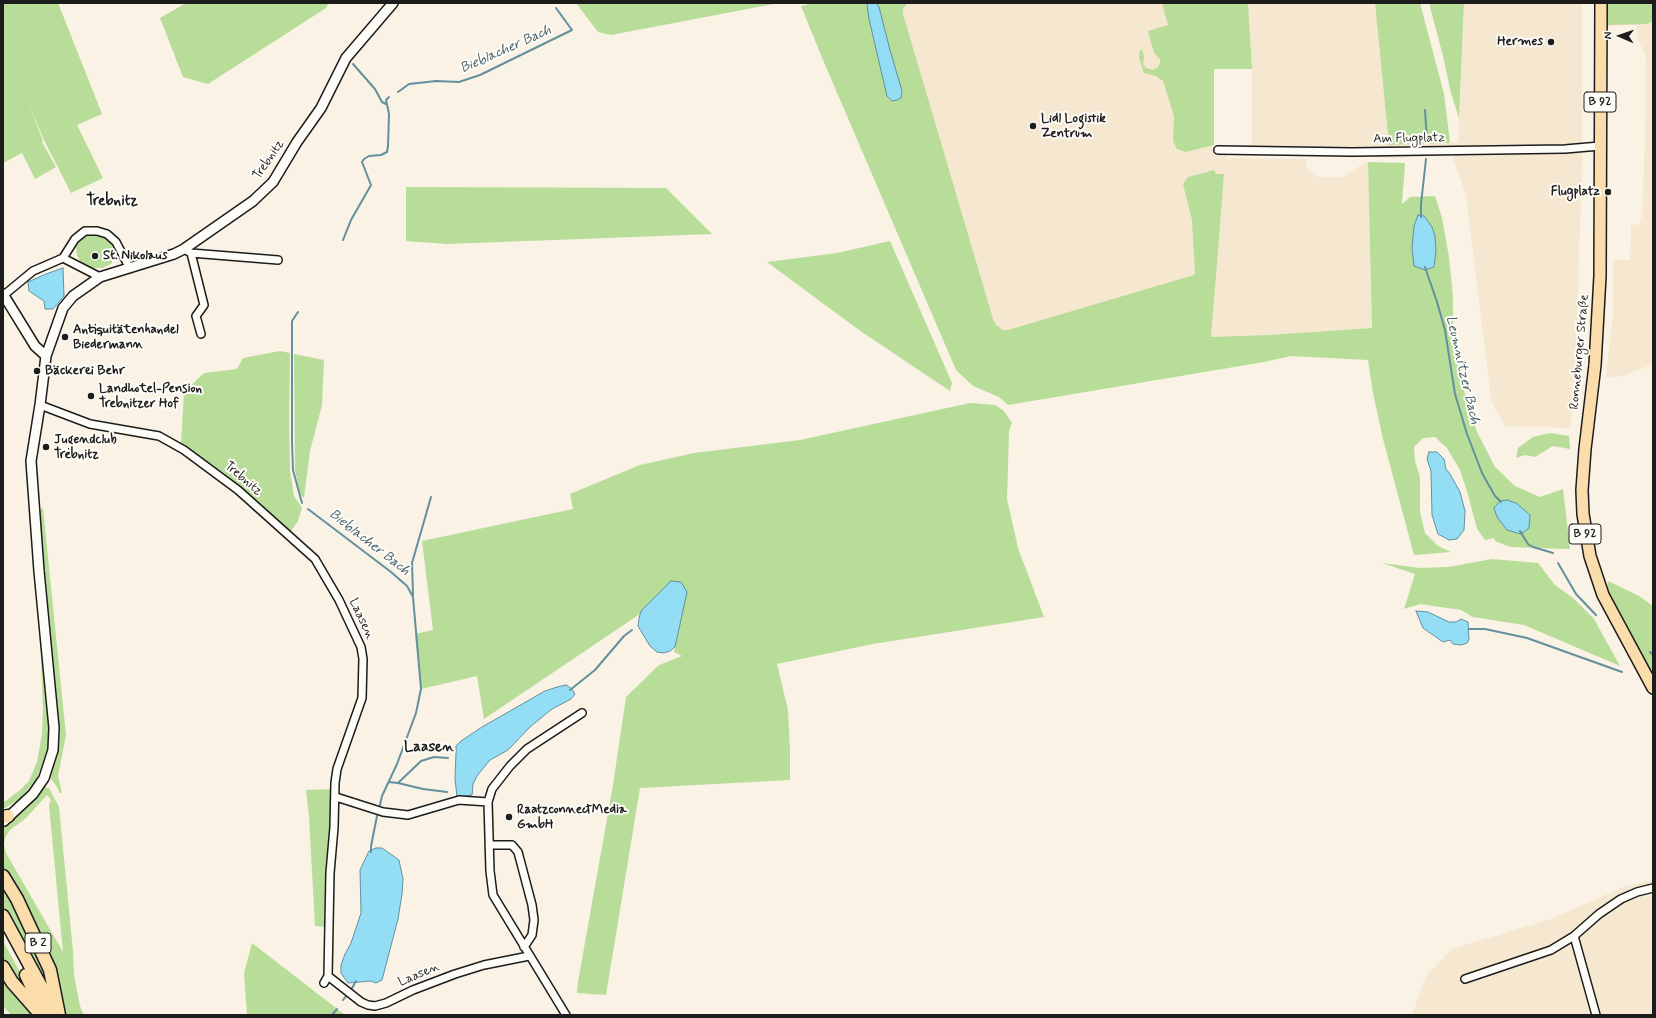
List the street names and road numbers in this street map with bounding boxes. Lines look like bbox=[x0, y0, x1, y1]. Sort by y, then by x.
road number: B 92 bbox=[1584, 92, 1616, 112]
street label: Am Flugplatz bbox=[1373, 131, 1445, 147]
street label: Trebnitz bbox=[250, 137, 288, 183]
street label: Ronneburger Straße bbox=[1567, 294, 1593, 410]
street label: Trebnitz bbox=[221, 459, 265, 499]
road number: B 92 bbox=[1569, 524, 1601, 544]
street label: Laasen bbox=[345, 596, 377, 642]
road number: B 2 bbox=[25, 933, 51, 953]
street label: Laasen bbox=[396, 959, 442, 991]

